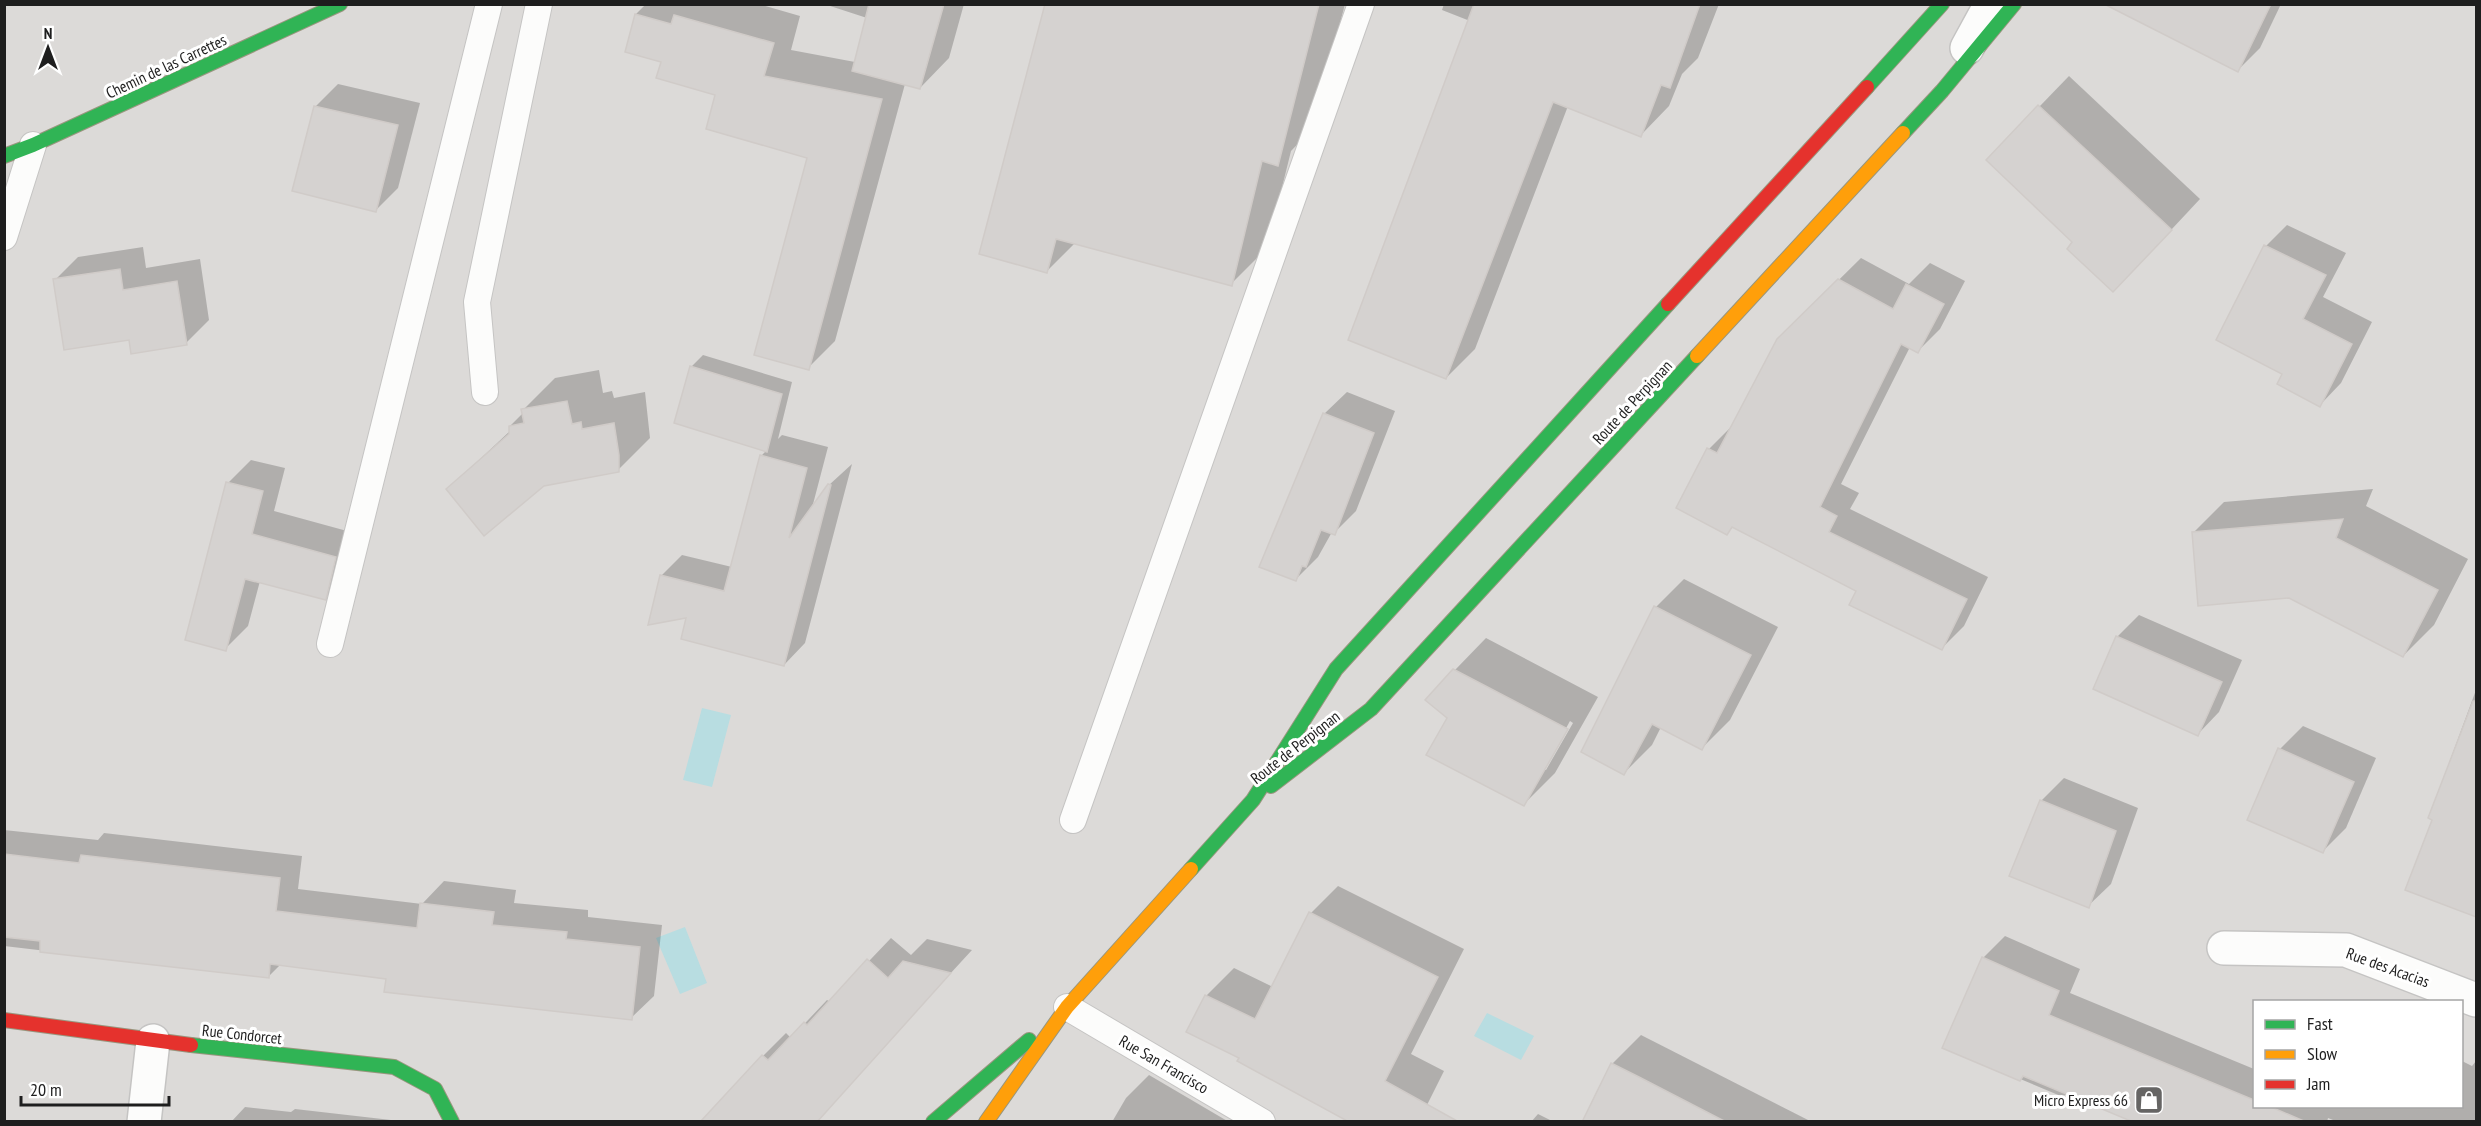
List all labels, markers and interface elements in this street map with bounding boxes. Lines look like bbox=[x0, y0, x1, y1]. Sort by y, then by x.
north arrow bbox=[18, 18, 78, 78]
text: N bbox=[44, 23, 52, 43]
street label: Chemin de las Carrettes bbox=[103, 29, 229, 103]
street label: Route de Perpignan bbox=[1588, 356, 1676, 448]
street label: Route de Perpignan bbox=[1246, 706, 1344, 788]
street label: Rue des Acacias bbox=[2344, 943, 2432, 991]
legend bbox=[2253, 1000, 2463, 1108]
text: Fast bbox=[2307, 1012, 2333, 1035]
street label: Rue Condorcet bbox=[201, 1020, 283, 1048]
street label: Rue San Francisco bbox=[1116, 1030, 1212, 1098]
text: Slow bbox=[2307, 1042, 2338, 1065]
scale bar bbox=[21, 1069, 170, 1107]
text: Jam bbox=[2306, 1072, 2330, 1095]
text: 20 m bbox=[30, 1078, 62, 1101]
shop icon: Micro Express 66 bbox=[2133, 1084, 2165, 1116]
place label: Micro Express 66 bbox=[2034, 1090, 2128, 1110]

